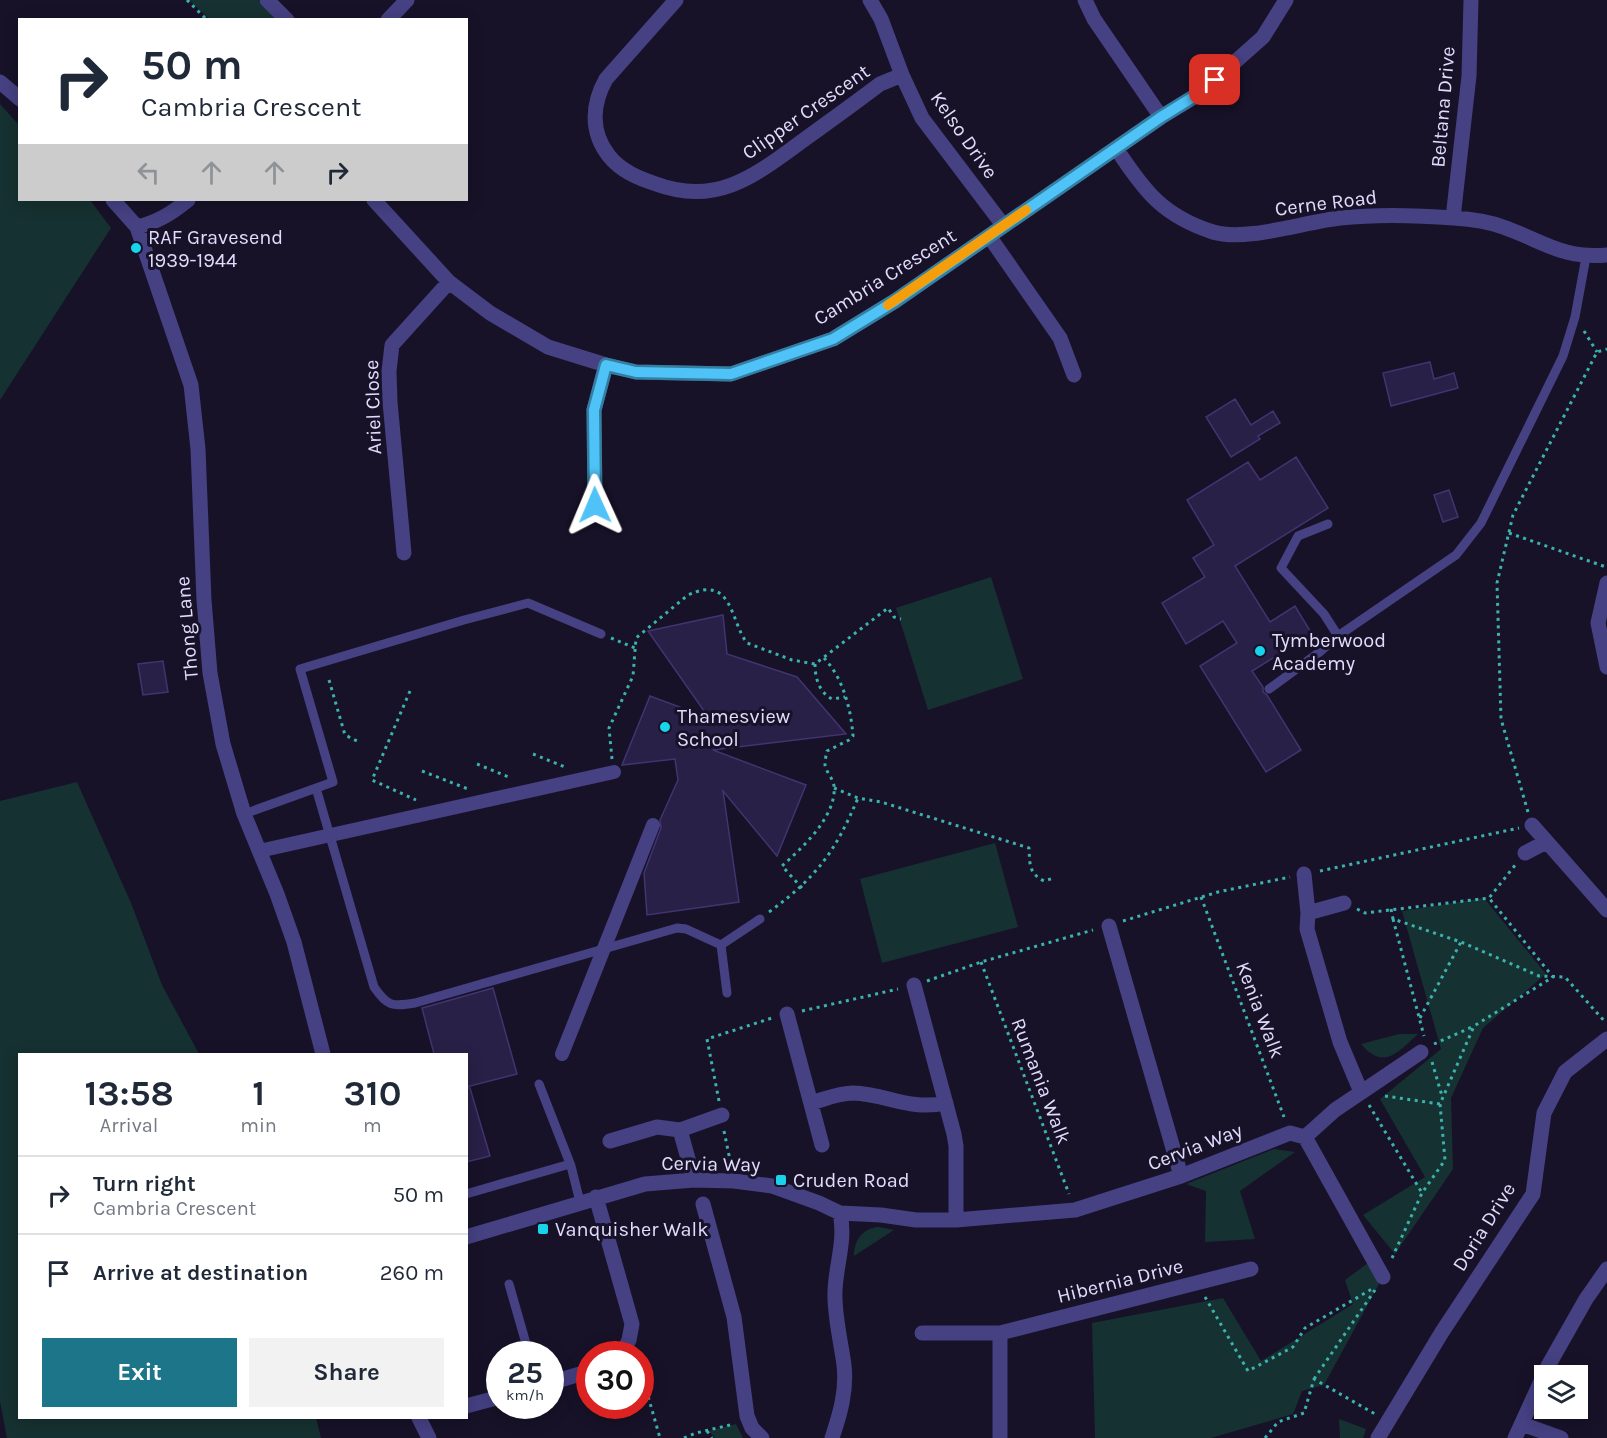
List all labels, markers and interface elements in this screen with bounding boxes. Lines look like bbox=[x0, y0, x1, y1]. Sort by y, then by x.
text: 50 m bbox=[141, 40, 243, 90]
icon: right bbox=[42, 42, 120, 120]
street label: Beltana Drive bbox=[1426, 46, 1460, 168]
pin bbox=[1189, 54, 1240, 105]
street label: Clipper Crescent bbox=[738, 59, 874, 164]
icon: arrive bbox=[1198, 63, 1231, 96]
street label: Kelso Drive bbox=[926, 87, 1002, 183]
text: Cambria Crescent bbox=[141, 91, 361, 123]
icon: left bbox=[132, 156, 165, 189]
icon: ahead bbox=[195, 156, 228, 189]
icon: ahead bbox=[258, 156, 291, 189]
icon: right bbox=[321, 156, 354, 189]
street label: Cerne Road bbox=[1274, 185, 1378, 221]
street label: Cambria Crescent bbox=[810, 224, 961, 330]
place label: RAF Gravesend 1939-1944 bbox=[148, 226, 283, 272]
marker: RAF Gravesend 1939-1944 bbox=[129, 241, 143, 255]
street label: Ariel Close bbox=[360, 359, 386, 455]
position arrow bbox=[563, 473, 627, 537]
street label: Thong Lane bbox=[171, 575, 203, 681]
place label: Tymberwood Academy bbox=[1272, 629, 1386, 675]
marker: Tymberwood Academy bbox=[1253, 644, 1267, 658]
place label: Thamesview School bbox=[677, 705, 791, 751]
marker: Thamesview School bbox=[658, 720, 672, 734]
street label: Kenia Walk bbox=[1231, 959, 1289, 1061]
street label: Rumania Walk bbox=[1006, 1015, 1076, 1147]
text: 13:58 bbox=[85, 1072, 174, 1114]
text: 1 bbox=[252, 1072, 265, 1114]
text: 310 bbox=[343, 1072, 401, 1114]
text: Arrival bbox=[100, 1114, 158, 1137]
text: min bbox=[240, 1114, 277, 1137]
text: m bbox=[363, 1114, 382, 1137]
street label: Cervia Way bbox=[1145, 1119, 1245, 1175]
street label: Cervia Way bbox=[661, 1152, 761, 1176]
place label: Cruden Road bbox=[793, 1169, 910, 1192]
text: Turn right bbox=[93, 1171, 196, 1197]
marker: Cruden Road bbox=[774, 1173, 788, 1187]
icon: right bbox=[42, 1179, 75, 1212]
street label: Doria Drive bbox=[1448, 1179, 1520, 1275]
text: 50 m bbox=[393, 1182, 444, 1208]
text: Cambria Crescent bbox=[93, 1197, 256, 1220]
place label: Vanquisher Walk bbox=[555, 1218, 708, 1241]
marker: Vanquisher Walk bbox=[536, 1222, 550, 1236]
street label: Hibernia Drive bbox=[1055, 1254, 1185, 1308]
icon: arrive bbox=[42, 1257, 75, 1290]
text: Arrive at destination bbox=[93, 1260, 308, 1286]
text: 260 m bbox=[380, 1260, 444, 1286]
button: Exit bbox=[42, 1338, 237, 1407]
button: Share bbox=[249, 1338, 444, 1407]
speed limit sign: 30 bbox=[576, 1341, 654, 1419]
text: 25 bbox=[507, 1355, 543, 1391]
map controls bbox=[1534, 1365, 1588, 1419]
button: layers bbox=[1534, 1365, 1588, 1419]
text: km/h bbox=[506, 1386, 544, 1404]

